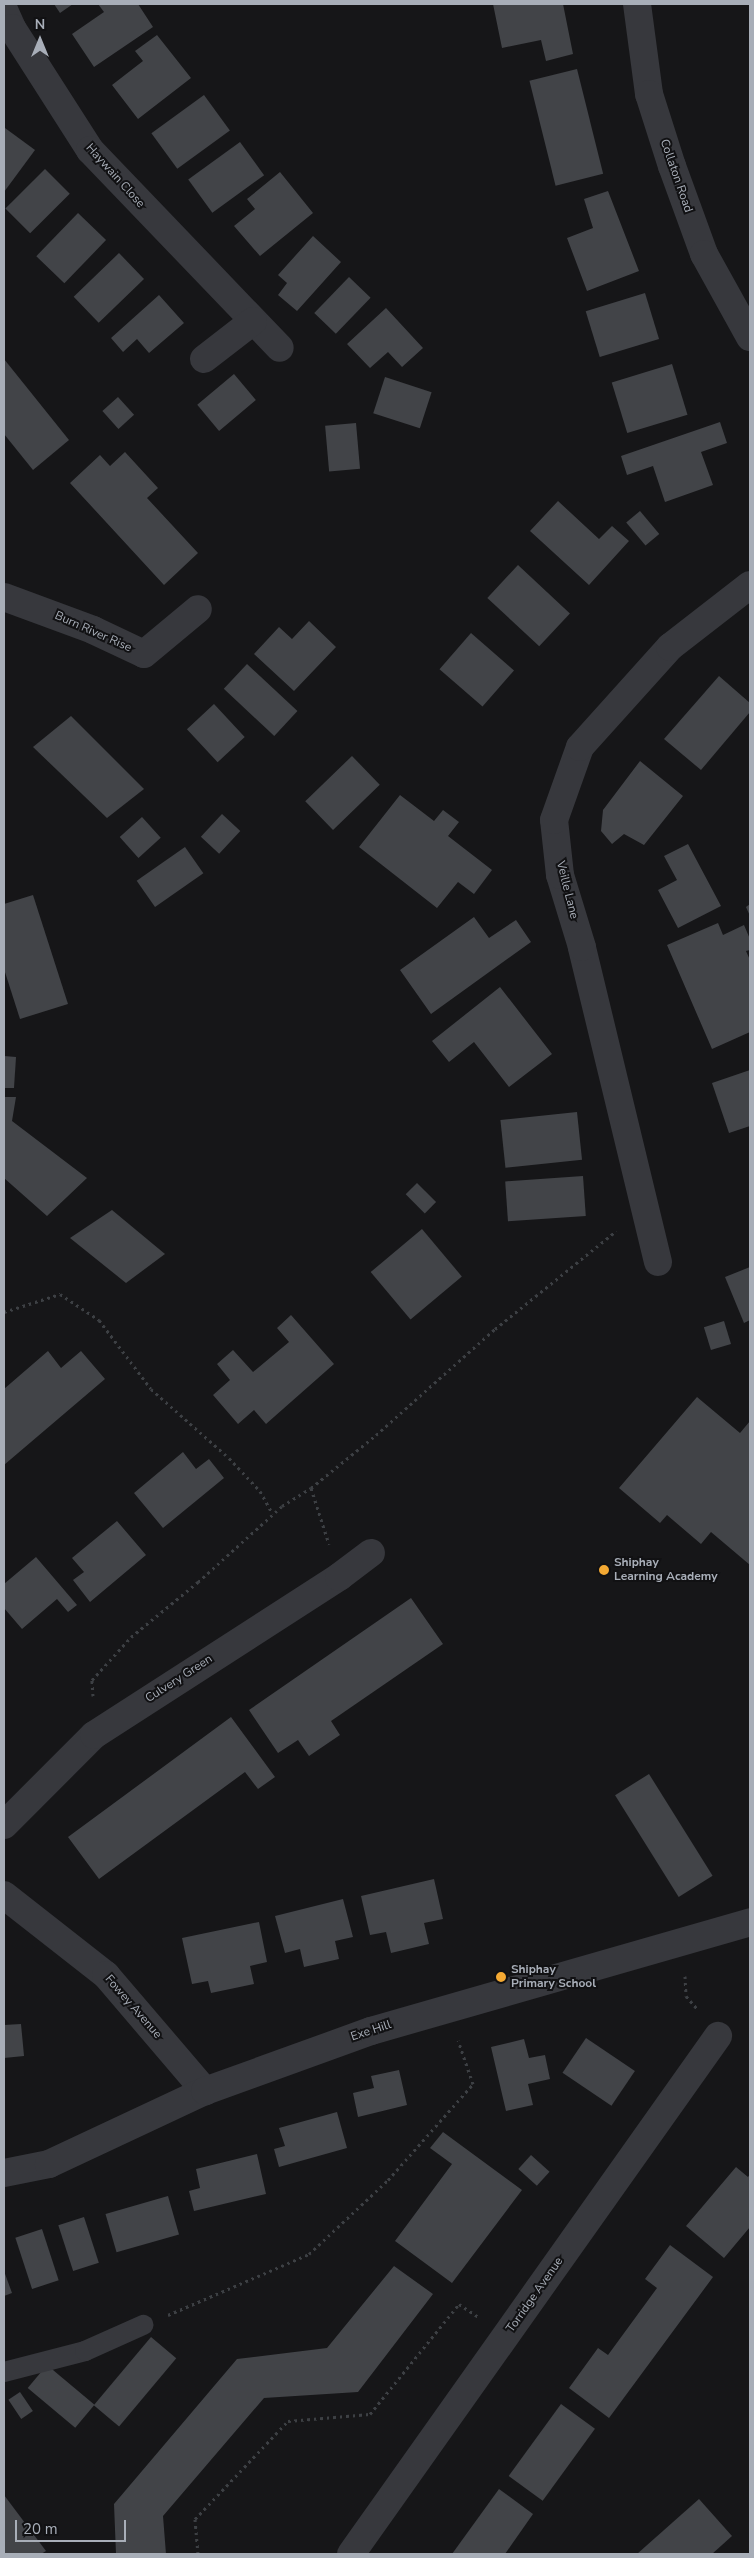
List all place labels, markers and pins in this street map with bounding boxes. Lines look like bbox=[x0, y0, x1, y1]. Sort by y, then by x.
place label: Shiphay Learning Academy bbox=[614, 1556, 718, 1584]
marker: Shiphay Learning Academy bbox=[598, 1564, 610, 1576]
place label: Shiphay Primary School bbox=[511, 1963, 596, 1991]
marker: Shiphay Primary School bbox=[495, 1971, 507, 1983]

